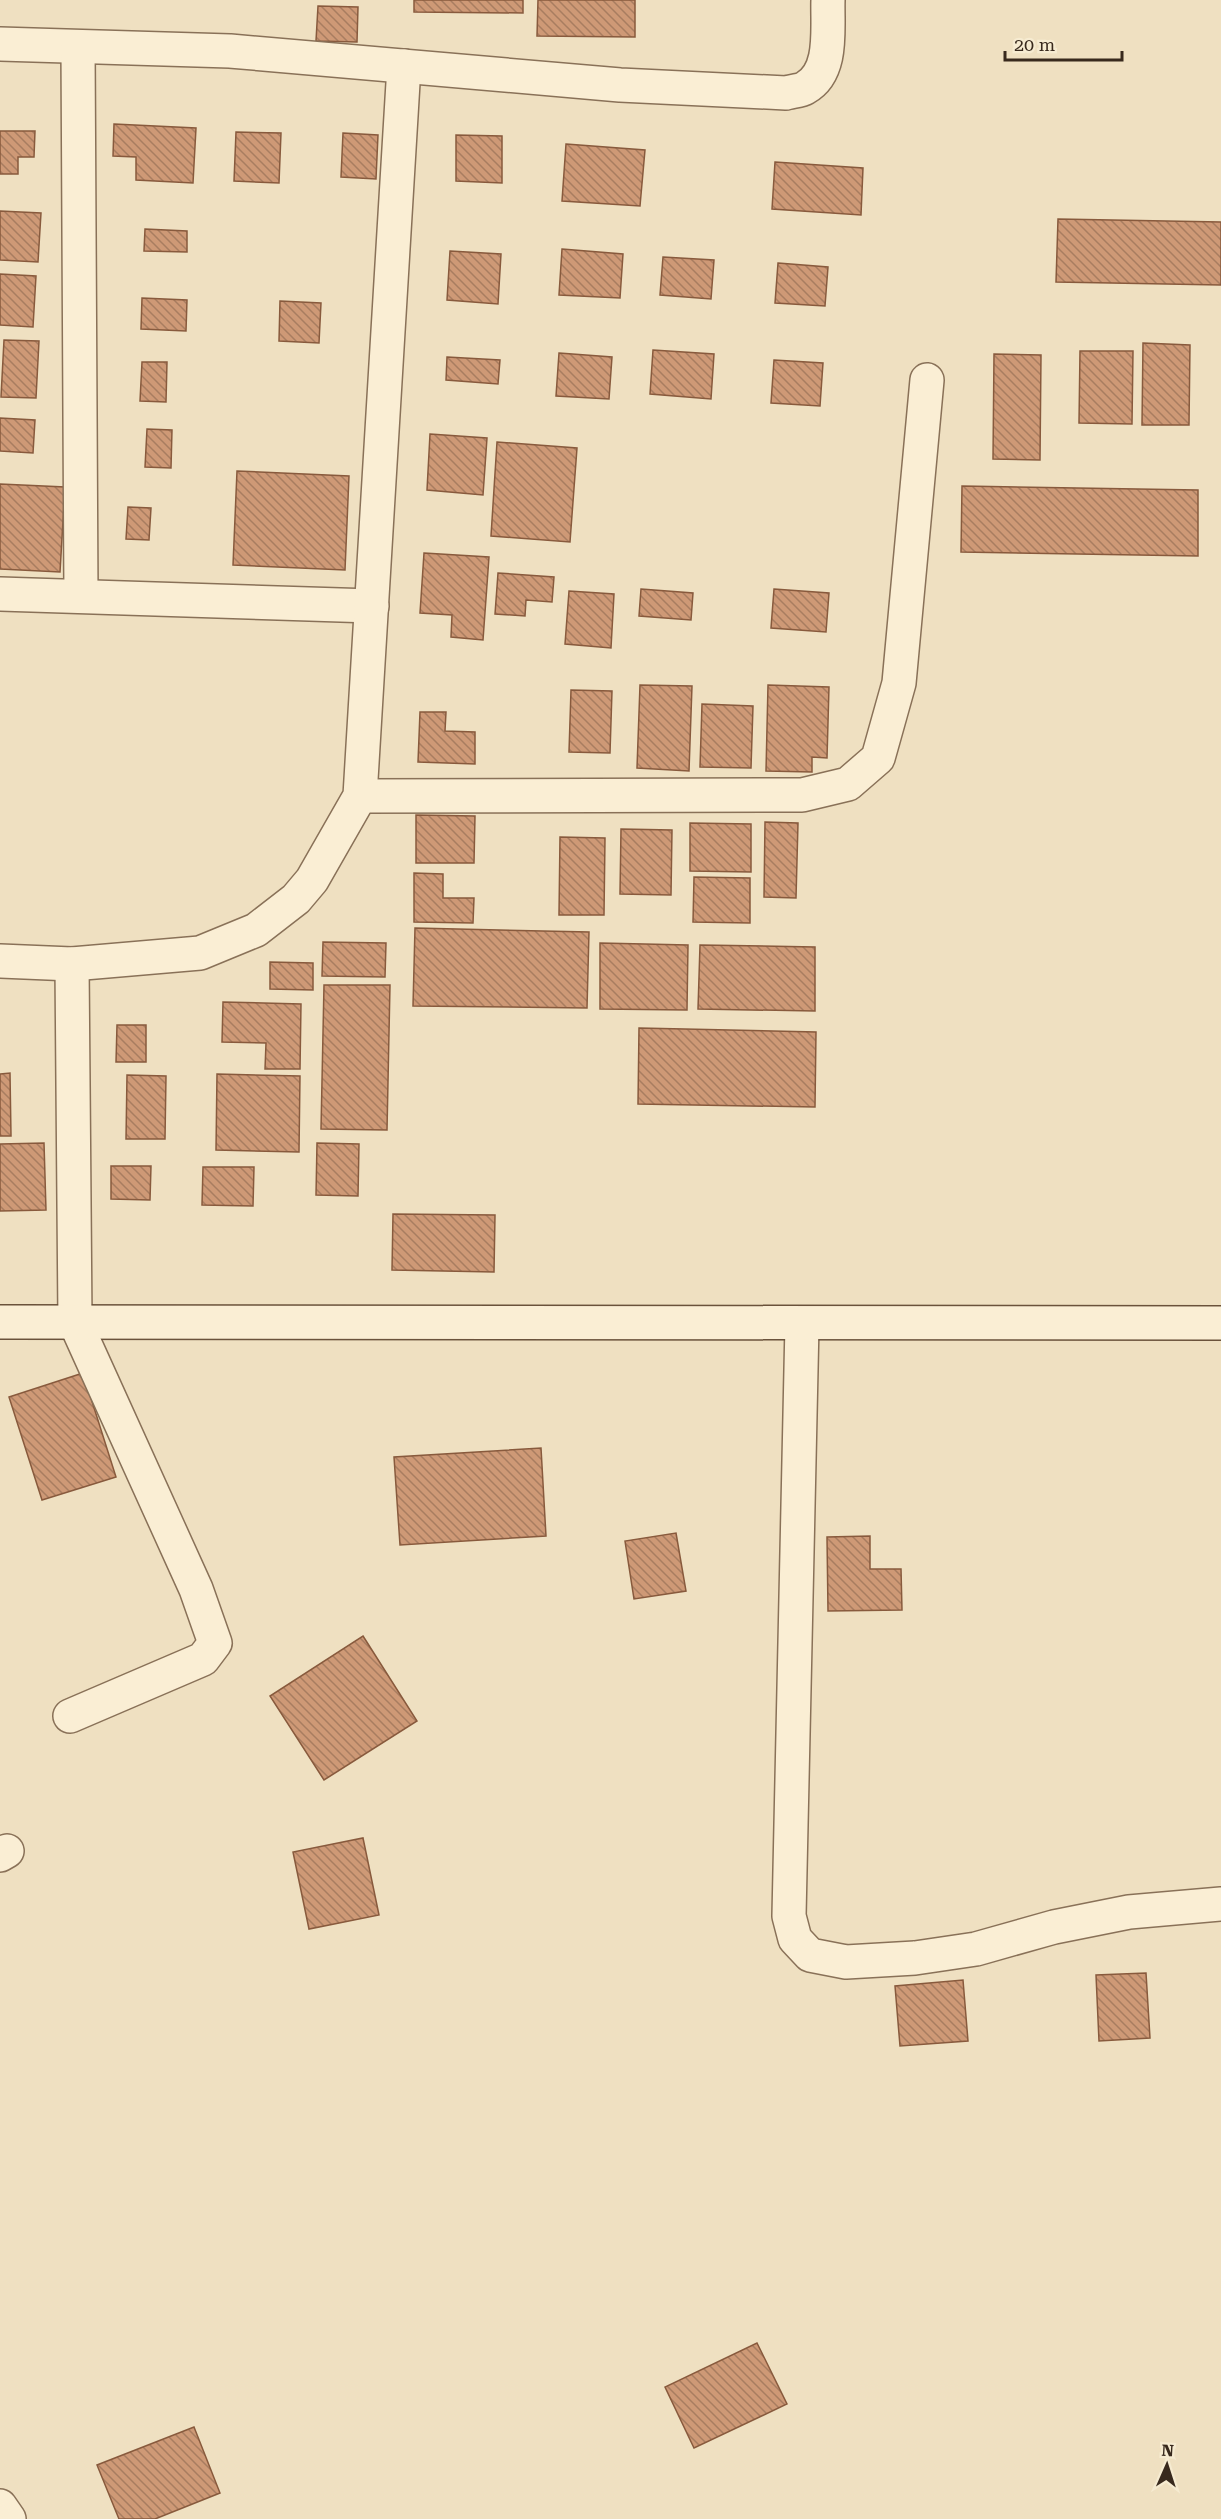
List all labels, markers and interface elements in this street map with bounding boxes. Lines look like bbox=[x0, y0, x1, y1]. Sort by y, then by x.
scale bar bbox=[1005, 24, 1122, 62]
text: 20 m bbox=[1014, 34, 1055, 55]
north arrow bbox=[1137, 2435, 1197, 2495]
text: N bbox=[1161, 2441, 1174, 2460]

